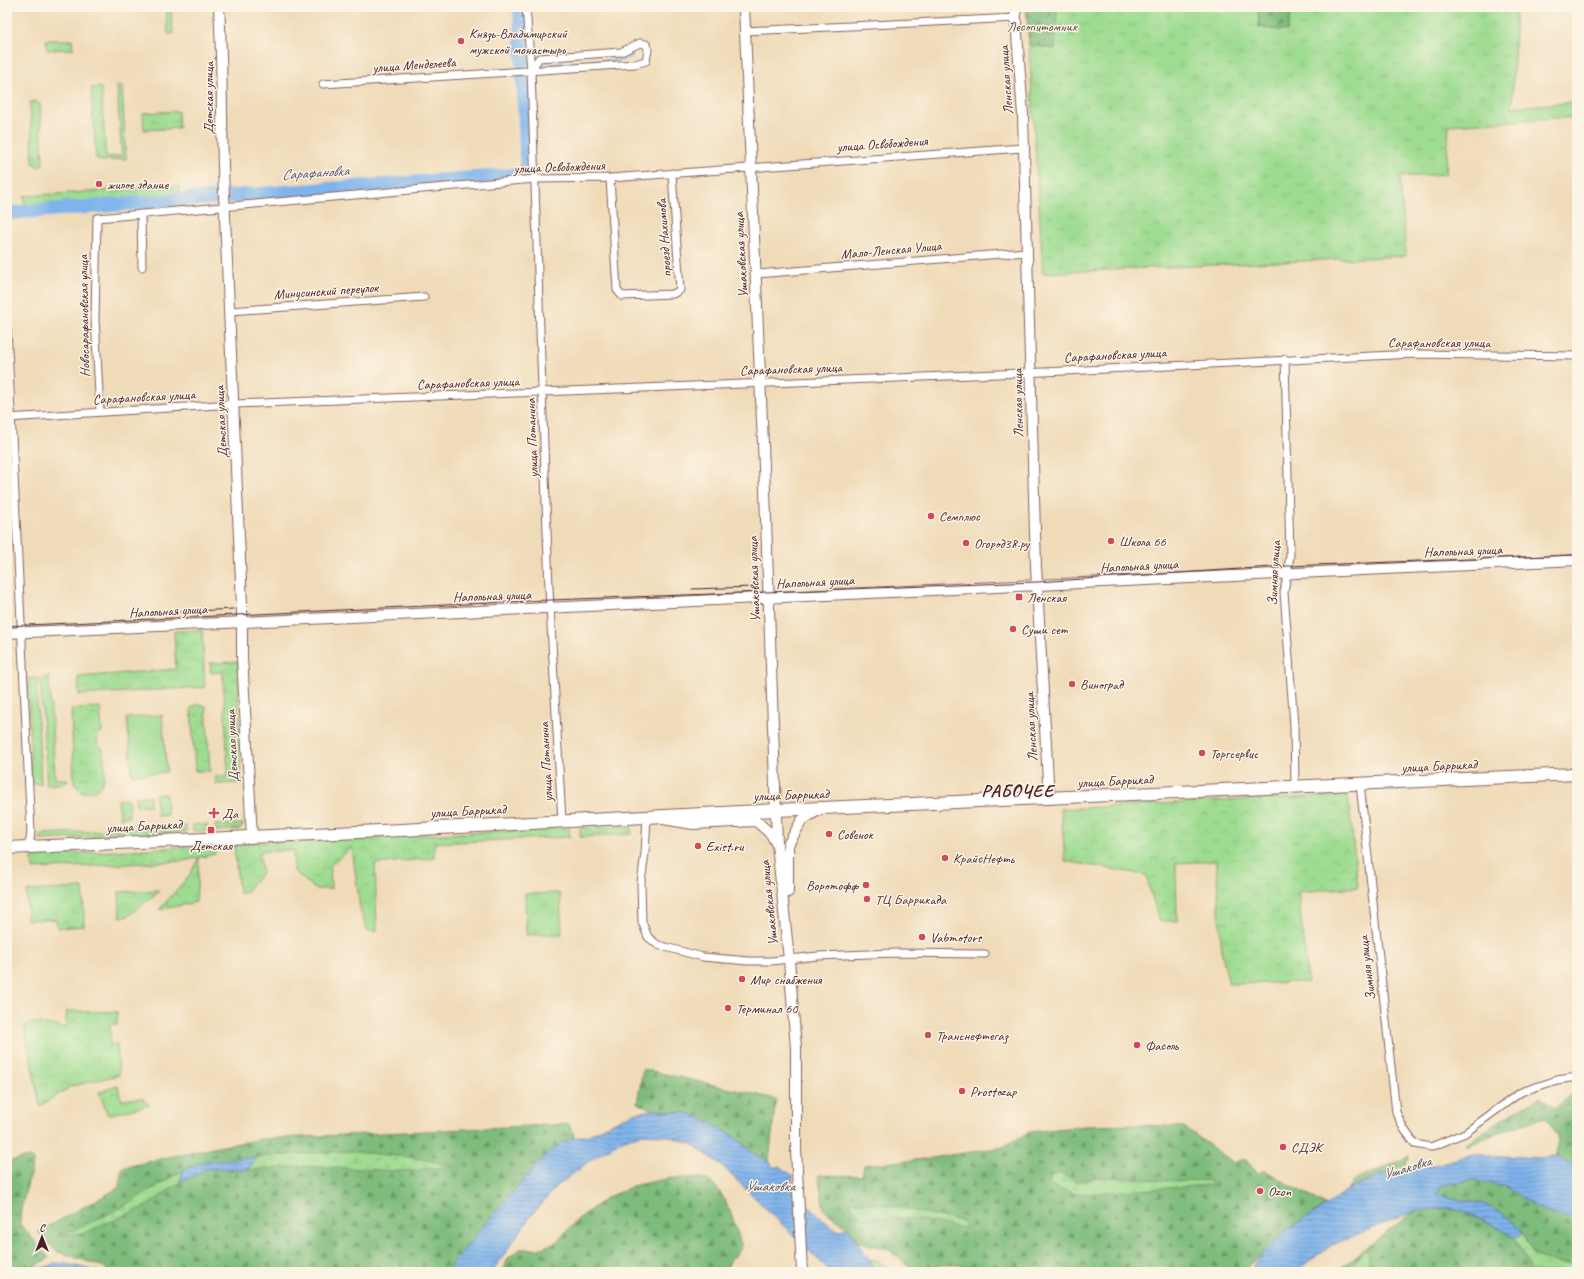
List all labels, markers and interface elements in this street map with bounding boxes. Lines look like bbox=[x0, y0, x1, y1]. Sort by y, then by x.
park label: Лесопитомник bbox=[1007, 18, 1078, 35]
place label: Князь-Владимирский мужской монастырь bbox=[469, 25, 568, 58]
marker: Князь-Владимирский мужской монастырь bbox=[456, 36, 466, 46]
street label: Ленская улица bbox=[995, 44, 1017, 115]
street label: улица Менделеева bbox=[371, 54, 458, 76]
street label: Детская улица bbox=[200, 60, 217, 134]
street label: улица Освобождения bbox=[835, 132, 930, 156]
street label: улица Освобождения bbox=[512, 157, 606, 177]
water label: Сарафановка bbox=[281, 161, 351, 185]
place label: жилое здание bbox=[107, 176, 170, 193]
marker: жилое здание bbox=[94, 179, 104, 189]
street label: проезд Нахимова bbox=[653, 197, 675, 278]
street label: Ушаковская улица bbox=[730, 211, 752, 298]
street label: Мало-Ленская Улица bbox=[840, 237, 943, 263]
street label: Новосарафановская улица bbox=[74, 254, 94, 377]
street label: Минусинский переулок bbox=[273, 279, 381, 303]
street label: Сарафановская улица bbox=[1388, 334, 1491, 351]
street label: Сарафановская улица bbox=[1063, 344, 1168, 366]
street label: Сарафановская улица bbox=[740, 359, 844, 379]
street label: Ленская улица bbox=[1009, 367, 1027, 438]
street label: Сарафановская улица bbox=[417, 373, 521, 393]
street label: Детская улица bbox=[211, 384, 231, 459]
street label: Сарафановская улица bbox=[92, 386, 197, 408]
street label: улица Потанина bbox=[522, 397, 542, 479]
place label: Семплюс bbox=[939, 508, 981, 525]
marker: Семплюс bbox=[926, 511, 936, 521]
place label: Школа 66 bbox=[1119, 533, 1167, 550]
street label: Ушаковская улица bbox=[744, 535, 764, 622]
place label: Огород38.ру bbox=[974, 535, 1031, 552]
marker: Школа 66 bbox=[1106, 536, 1116, 546]
marker: Огород38.ру bbox=[961, 538, 971, 548]
street label: Зимняя улица bbox=[1264, 539, 1284, 606]
street label: Напольная улица bbox=[1424, 541, 1503, 561]
street label: Напольная улица bbox=[1099, 555, 1179, 577]
street label: Напольная улица bbox=[775, 571, 855, 593]
street label: Напольная улица bbox=[453, 586, 532, 606]
place label: Ленская bbox=[1027, 589, 1067, 606]
marker: Ленская bbox=[1014, 592, 1024, 602]
street label: Напольная улица bbox=[128, 600, 208, 622]
place label: Суши сет bbox=[1021, 621, 1069, 638]
marker: Суши сет bbox=[1008, 624, 1018, 634]
place label: Виноград bbox=[1080, 676, 1125, 693]
marker: Виноград bbox=[1067, 679, 1077, 689]
street label: Ленская улица bbox=[1021, 691, 1041, 762]
street label: Детская улица bbox=[222, 708, 242, 783]
street label: улица Потанина bbox=[535, 721, 557, 803]
place label: Торгсервис bbox=[1210, 745, 1259, 762]
marker: Торгсервис bbox=[1197, 748, 1207, 758]
street label: улица Баррикад bbox=[1400, 755, 1479, 777]
street label: улица Баррикад bbox=[1076, 770, 1155, 792]
district label: РАБОЧЕЕ bbox=[981, 780, 1056, 802]
street label: улица Баррикад bbox=[752, 785, 830, 805]
street label: улица Баррикад bbox=[429, 800, 508, 822]
place label: Да bbox=[222, 805, 239, 822]
marker: Да bbox=[209, 808, 219, 818]
street label: улица Баррикад bbox=[105, 815, 184, 837]
marker: Детская bbox=[206, 825, 216, 835]
place label: Совенок bbox=[837, 826, 874, 843]
marker: Совенок bbox=[824, 829, 834, 839]
place label: Детская bbox=[190, 837, 233, 854]
place label: Exist.ru bbox=[706, 838, 744, 855]
marker: Exist.ru bbox=[693, 841, 703, 851]
place label: КрайсНефть bbox=[953, 850, 1016, 867]
marker: КрайсНефть bbox=[940, 853, 950, 863]
street label: Ушаковская улица bbox=[756, 859, 782, 946]
place label: Воротофф bbox=[806, 877, 859, 894]
marker: Воротофф bbox=[861, 880, 871, 890]
place label: ТЦ Баррикада bbox=[875, 891, 947, 908]
marker: ТЦ Баррикада bbox=[862, 894, 872, 904]
place label: Vabmotors bbox=[930, 929, 982, 946]
marker: Vabmotors bbox=[917, 932, 927, 942]
street label: Зимняя улица bbox=[1354, 934, 1379, 1001]
place label: Мир снабжения bbox=[750, 971, 823, 988]
marker: Мир снабжения bbox=[737, 974, 747, 984]
place label: Терминал 60 bbox=[736, 1000, 799, 1017]
marker: Терминал 60 bbox=[723, 1003, 733, 1013]
place label: Транснефтегаз bbox=[936, 1027, 1010, 1044]
marker: Транснефтегаз bbox=[923, 1030, 933, 1040]
place label: Фасоль bbox=[1145, 1037, 1180, 1054]
marker: Фасоль bbox=[1132, 1040, 1142, 1050]
place label: Prostozap bbox=[970, 1083, 1017, 1100]
marker: Prostozap bbox=[957, 1086, 967, 1096]
place label: СДЭК bbox=[1291, 1139, 1325, 1156]
marker: СДЭК bbox=[1278, 1142, 1288, 1152]
water label: Ушаковка bbox=[1381, 1151, 1435, 1184]
water label: Ушаковка bbox=[745, 1177, 797, 1196]
place label: Ozon bbox=[1268, 1183, 1292, 1200]
marker: Ozon bbox=[1255, 1186, 1265, 1196]
north arrow bbox=[22, 1217, 62, 1257]
text: С bbox=[39, 1220, 46, 1234]

